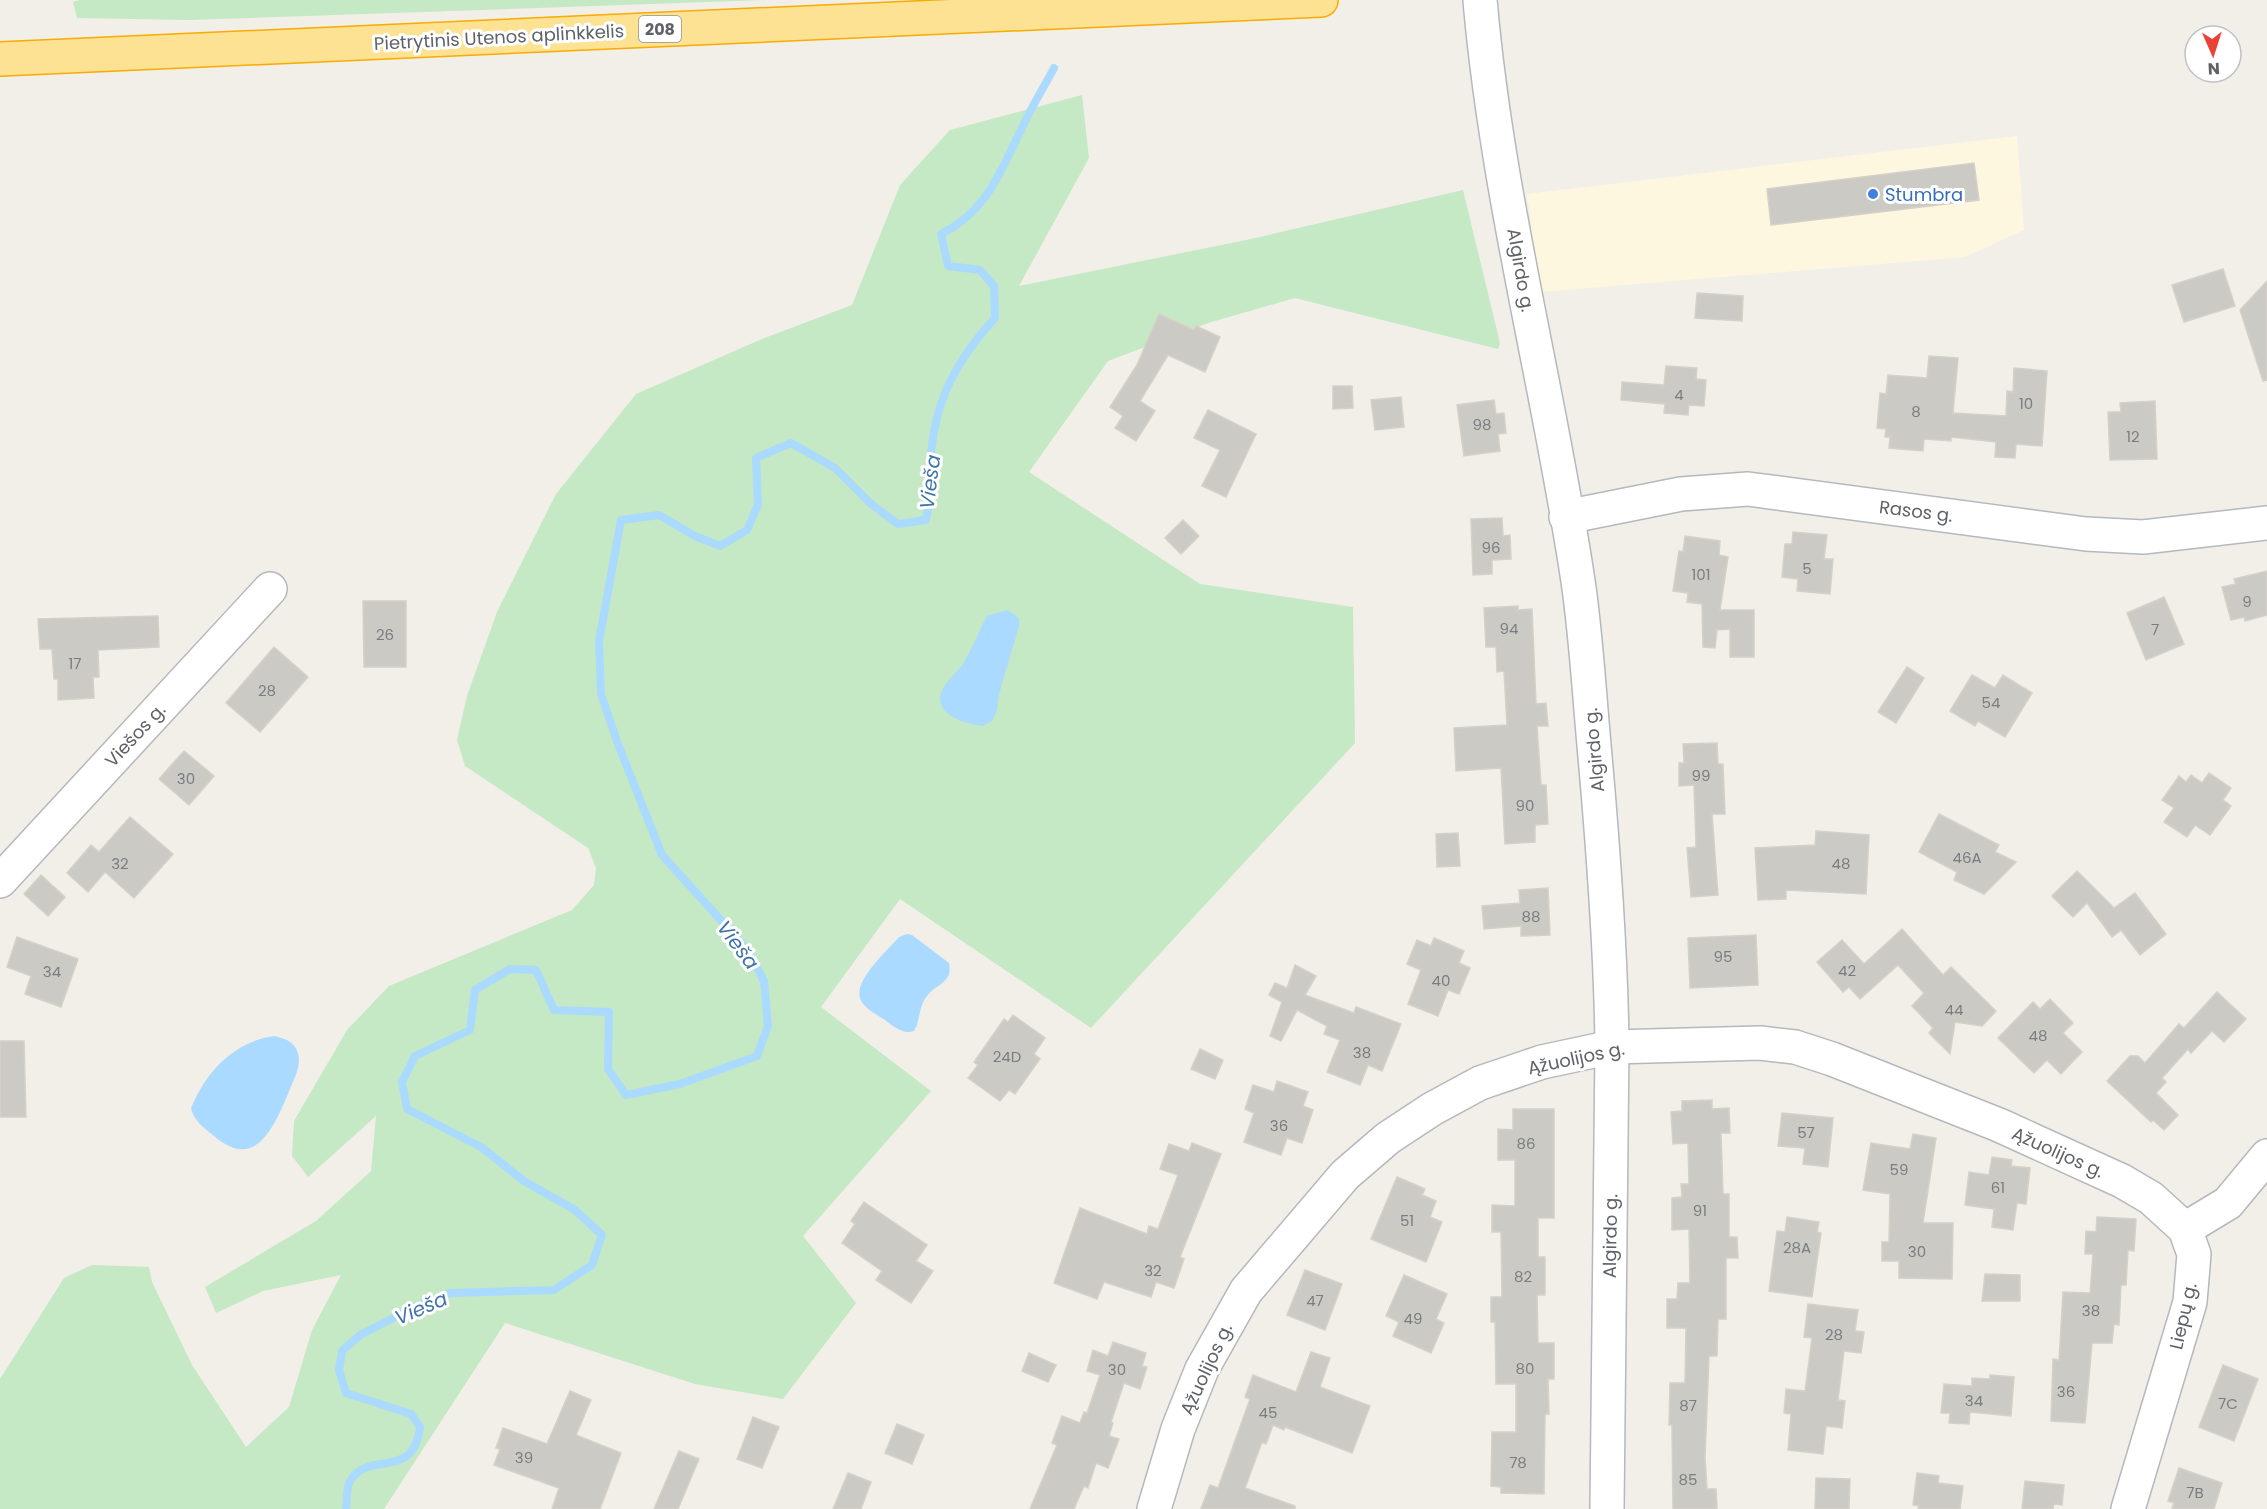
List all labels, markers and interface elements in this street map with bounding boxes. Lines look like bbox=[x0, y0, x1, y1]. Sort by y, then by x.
road number: 208 bbox=[639, 16, 681, 42]
street label: Pietrytinis Utenos aplinkkelis bbox=[373, 18, 625, 56]
north arrow bbox=[2183, 24, 2243, 84]
text: N bbox=[2207, 57, 2220, 80]
place label: Stumbra bbox=[1885, 182, 1963, 207]
marker: Stumbra bbox=[1866, 187, 1880, 201]
street label: Algirdo g. bbox=[1501, 226, 1541, 314]
house number: 4 bbox=[1674, 384, 1684, 405]
house number: 10 bbox=[2019, 393, 2033, 414]
house number: 8 bbox=[1911, 401, 1921, 422]
house number: 98 bbox=[1473, 414, 1491, 435]
house number: 12 bbox=[2126, 426, 2140, 447]
water label: Vieša bbox=[913, 453, 947, 511]
street label: Rasos g. bbox=[1878, 494, 1954, 528]
house number: 96 bbox=[1482, 537, 1500, 558]
house number: 5 bbox=[1802, 558, 1812, 579]
house number: 101 bbox=[1691, 564, 1711, 585]
house number: 9 bbox=[2242, 591, 2252, 612]
house number: 94 bbox=[1500, 618, 1518, 639]
house number: 7 bbox=[2151, 619, 2159, 640]
house number: 26 bbox=[376, 624, 394, 645]
house number: 17 bbox=[69, 653, 82, 674]
house number: 28 bbox=[258, 680, 276, 701]
house number: 54 bbox=[1982, 692, 2000, 713]
street label: Viešos g. bbox=[99, 698, 171, 772]
street label: Algirdo g. bbox=[1578, 707, 1610, 793]
house number: 99 bbox=[1692, 765, 1710, 786]
house number: 30 bbox=[177, 768, 195, 789]
house number: 90 bbox=[1516, 795, 1534, 816]
house number: 46A bbox=[1952, 847, 1982, 868]
house number: 32 bbox=[111, 853, 129, 874]
house number: 48 bbox=[1832, 853, 1850, 874]
house number: 88 bbox=[1522, 906, 1540, 927]
water label: Vieša bbox=[710, 915, 766, 975]
house number: 95 bbox=[1714, 946, 1732, 967]
house number: 42 bbox=[1838, 960, 1856, 981]
house number: 34 bbox=[43, 961, 61, 982]
house number: 40 bbox=[1432, 970, 1450, 991]
house number: 44 bbox=[1945, 999, 1963, 1020]
house number: 48 bbox=[2029, 1025, 2047, 1046]
street label: Ąžuolijos g. bbox=[1525, 1036, 1627, 1080]
house number: 38 bbox=[1353, 1042, 1371, 1063]
house number: 24D bbox=[993, 1046, 1021, 1067]
house number: 36 bbox=[1270, 1115, 1288, 1136]
street label: Ąžuolijos g. bbox=[2008, 1121, 2108, 1183]
house number: 57 bbox=[1797, 1122, 1815, 1143]
house number: 86 bbox=[1517, 1133, 1536, 1154]
house number: 59 bbox=[1890, 1159, 1908, 1180]
house number: 61 bbox=[1991, 1177, 2005, 1198]
street label: Algirdo g. bbox=[1597, 1194, 1623, 1278]
house number: 91 bbox=[1693, 1200, 1707, 1221]
house number: 51 bbox=[1400, 1210, 1414, 1231]
house number: 28A bbox=[1783, 1237, 1811, 1258]
house number: 30 bbox=[1908, 1241, 1926, 1262]
house number: 32 bbox=[1144, 1260, 1162, 1281]
house number: 82 bbox=[1514, 1266, 1532, 1287]
street label: Liepų g. bbox=[2163, 1280, 2203, 1352]
water label: Vieša bbox=[390, 1284, 452, 1332]
house number: 47 bbox=[1306, 1290, 1324, 1311]
house number: 38 bbox=[2082, 1300, 2100, 1321]
house number: 49 bbox=[1404, 1308, 1422, 1329]
street label: Ąžuolijos g. bbox=[1174, 1319, 1238, 1419]
house number: 28 bbox=[1825, 1324, 1843, 1345]
house number: 80 bbox=[1516, 1358, 1534, 1379]
house number: 30 bbox=[1108, 1359, 1126, 1380]
house number: 36 bbox=[2057, 1381, 2075, 1402]
house number: 34 bbox=[1965, 1390, 1983, 1411]
house number: 7C bbox=[2218, 1393, 2238, 1414]
house number: 87 bbox=[1679, 1395, 1697, 1416]
house number: 45 bbox=[1259, 1402, 1277, 1423]
house number: 39 bbox=[515, 1447, 533, 1468]
house number: 78 bbox=[1509, 1452, 1527, 1473]
house number: 85 bbox=[1679, 1469, 1697, 1490]
house number: 7B bbox=[2186, 1482, 2204, 1503]

